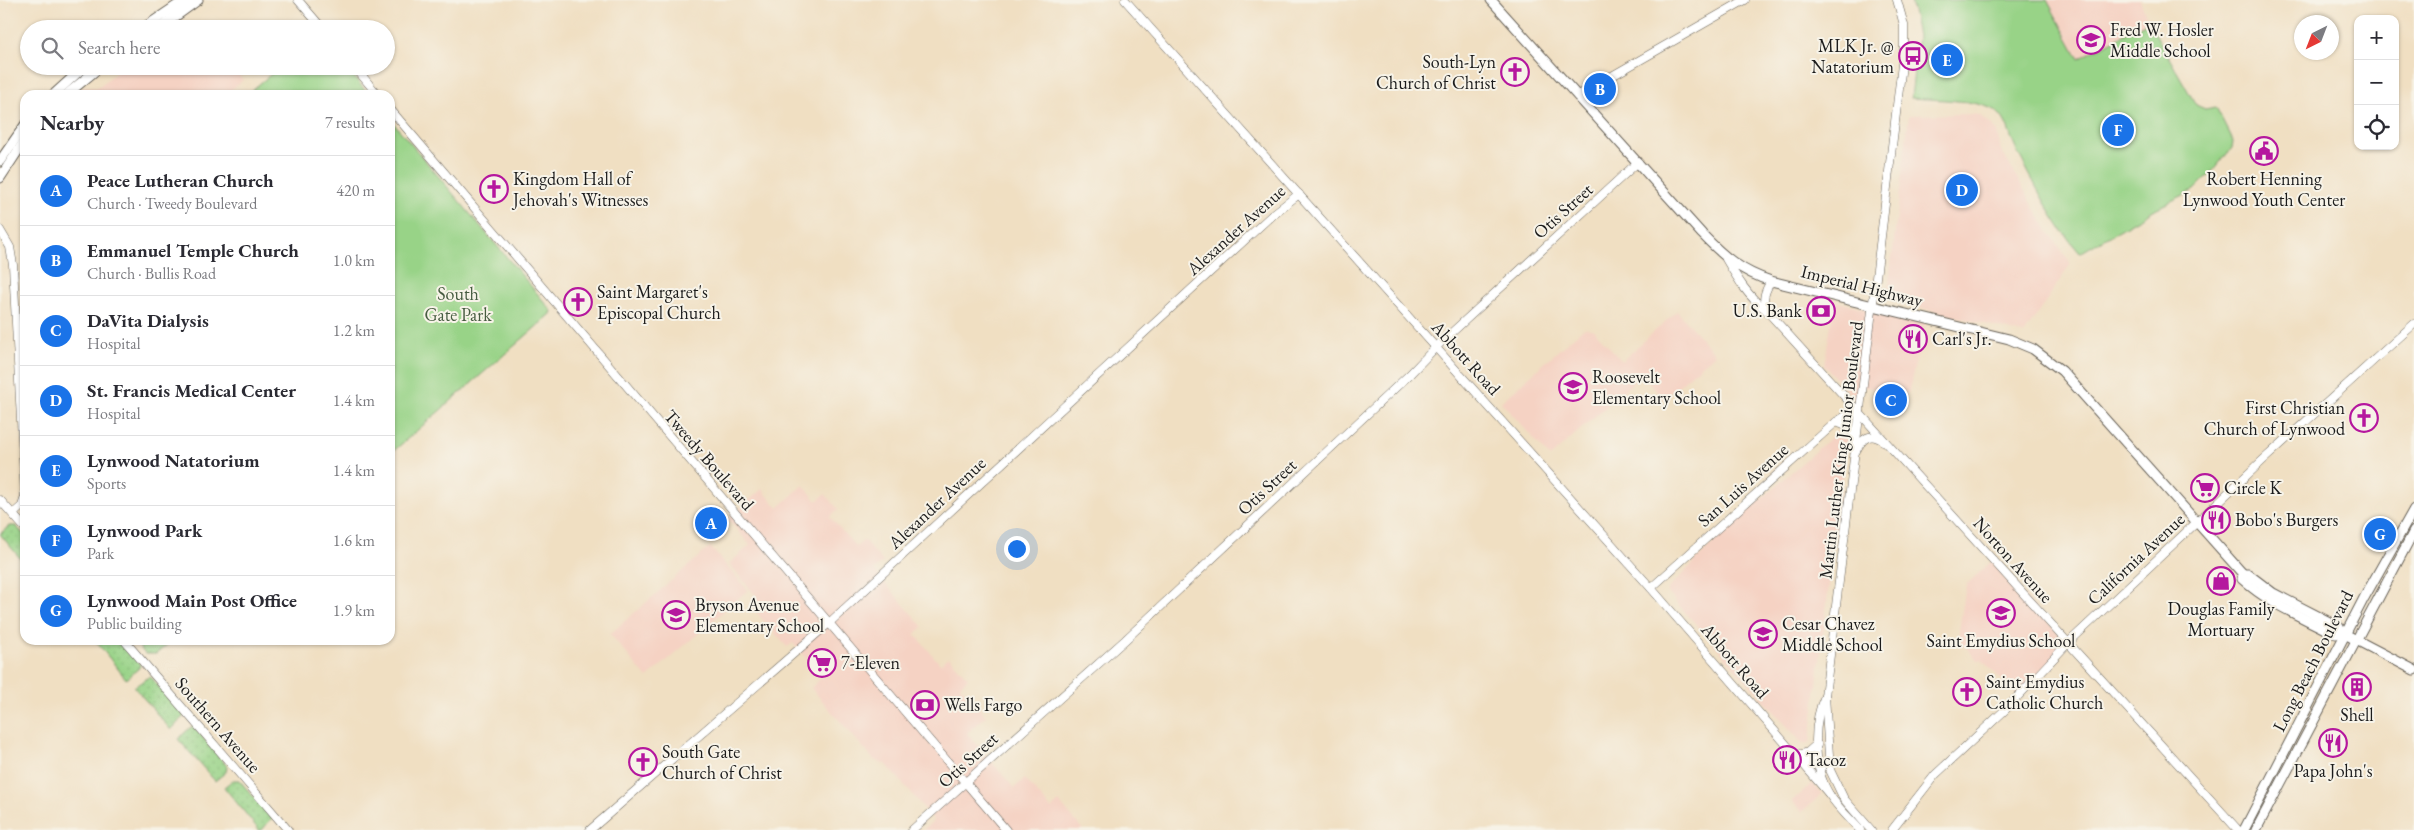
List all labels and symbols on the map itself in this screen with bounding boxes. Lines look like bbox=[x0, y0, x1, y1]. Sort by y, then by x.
north arrow bbox=[2294, 15, 2339, 60]
place label: Fred W. Hosler Middle School bbox=[2110, 18, 2214, 62]
school or university icon: Fred W. Hosler Middle School bbox=[2076, 25, 2106, 55]
place label: MLK Jr. @ Natatorium bbox=[1811, 34, 1894, 78]
bus stop icon: MLK Jr. @ Natatorium bbox=[1898, 41, 1928, 71]
pin: E bbox=[1931, 41, 1963, 79]
place label: South-Lyn Church of Christ bbox=[1376, 50, 1496, 94]
church icon: South-Lyn Church of Christ bbox=[1500, 57, 1530, 87]
pin: B bbox=[1584, 70, 1616, 108]
pin: F bbox=[2102, 111, 2134, 149]
public building icon: Robert Henning Lynwood Youth Center bbox=[2249, 136, 2279, 166]
place label: Kingdom Hall of Jehovah's Witnesses bbox=[511, 167, 648, 211]
place label: Robert Henning Lynwood Youth Center bbox=[2183, 167, 2345, 211]
pin: D bbox=[1946, 171, 1978, 209]
church icon: Kingdom Hall of Jehovah's Witnesses bbox=[479, 174, 509, 204]
street label: Otis Street bbox=[1528, 178, 1598, 244]
street label: Alexander Avenue bbox=[1181, 179, 1290, 281]
street label: Imperial Highway bbox=[1799, 259, 1925, 312]
place label: Saint Margaret's Episcopal Church bbox=[597, 280, 721, 324]
park label: South Gate Park bbox=[424, 282, 492, 326]
church icon: Saint Margaret's Episcopal Church bbox=[563, 287, 593, 317]
bank icon: U.S. Bank bbox=[1806, 296, 1836, 326]
place label: U.S. Bank bbox=[1733, 299, 1803, 322]
street label: Abbott Road bbox=[1426, 315, 1506, 400]
street label: Martin Luther King Junior Boulevard bbox=[1813, 319, 1868, 580]
restaurant icon: Carl's Jr. bbox=[1898, 324, 1928, 354]
place label: Carl's Jr. bbox=[1932, 327, 1992, 350]
place label: Roosevelt Elementary School bbox=[1592, 365, 1721, 409]
school or university icon: Roosevelt Elementary School bbox=[1558, 372, 1588, 402]
pin: C bbox=[1875, 381, 1907, 419]
place label: First Christian Church of Lynwood bbox=[2204, 396, 2346, 440]
church icon: First Christian Church of Lynwood bbox=[2349, 403, 2379, 433]
street label: Tweedy Boulevard bbox=[659, 404, 760, 516]
street label: San Luis Avenue bbox=[1693, 438, 1793, 531]
street label: Alexander Avenue bbox=[882, 452, 990, 554]
street label: Otis Street bbox=[1232, 453, 1301, 520]
supermarket icon: Circle K bbox=[2190, 473, 2220, 503]
place label: Circle K bbox=[2224, 476, 2282, 499]
pin: A bbox=[695, 504, 727, 542]
restaurant icon: Bobo's Burgers bbox=[2201, 505, 2231, 535]
street label: California Avenue bbox=[2082, 508, 2189, 610]
place label: Bobo's Burgers bbox=[2235, 508, 2339, 531]
street label: Norton Avenue bbox=[1969, 512, 2058, 608]
pin: G bbox=[2364, 515, 2396, 553]
your location bbox=[1004, 536, 1030, 562]
shop icon: Douglas Family Mortuary bbox=[2206, 566, 2236, 596]
street label: Long Beach Boulevard bbox=[2267, 585, 2359, 735]
place label: Bryson Avenue Elementary School bbox=[695, 593, 824, 637]
place label: Douglas Family Mortuary bbox=[2167, 597, 2275, 641]
school or university icon: Saint Emydius School bbox=[1986, 598, 2016, 628]
school or university icon: Bryson Avenue Elementary School bbox=[661, 600, 691, 630]
place label: Cesar Chavez Middle School bbox=[1782, 612, 1883, 656]
street label: Abbott Road bbox=[1696, 617, 1775, 704]
school or university icon: Cesar Chavez Middle School bbox=[1748, 619, 1778, 649]
place label: Saint Emydius School bbox=[1927, 629, 2075, 652]
supermarket icon: 7-Eleven bbox=[807, 648, 837, 678]
place label: 7-Eleven bbox=[841, 651, 901, 674]
place label: Saint Emydius Catholic Church bbox=[1986, 670, 2103, 714]
street label: Southern Avenue bbox=[171, 672, 266, 777]
building icon: Shell bbox=[2342, 672, 2372, 702]
church icon: Saint Emydius Catholic Church bbox=[1952, 677, 1982, 707]
bank icon: Wells Fargo bbox=[910, 690, 940, 720]
place label: Wells Fargo bbox=[944, 693, 1022, 716]
place label: Shell bbox=[2340, 703, 2374, 726]
street label: Otis Street bbox=[933, 727, 1003, 793]
restaurant icon: Papa John's bbox=[2318, 728, 2348, 758]
place label: South Gate Church of Christ bbox=[662, 740, 782, 784]
restaurant icon: Tacoz bbox=[1772, 745, 1802, 775]
church icon: South Gate Church of Christ bbox=[628, 747, 658, 777]
place label: Tacoz bbox=[1806, 748, 1846, 771]
place label: Papa John's bbox=[2294, 759, 2373, 782]

